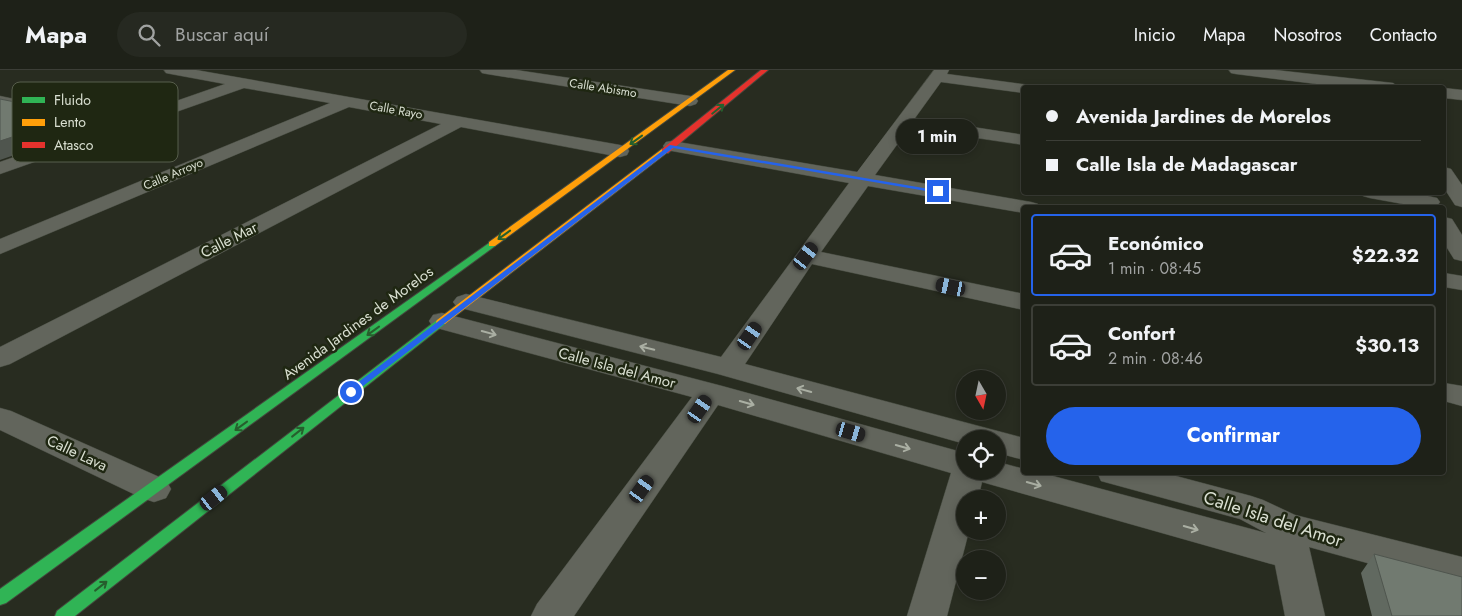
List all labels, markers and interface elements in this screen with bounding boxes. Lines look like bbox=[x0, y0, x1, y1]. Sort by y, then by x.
search box bbox=[117, 12, 467, 57]
text: Mapa bbox=[25, 17, 87, 52]
icon: search bbox=[135, 21, 163, 49]
text: Buscar aquí bbox=[175, 21, 269, 48]
text: Inicio bbox=[1134, 22, 1175, 48]
text: Mapa bbox=[1203, 22, 1245, 48]
text: Nosotros bbox=[1273, 22, 1342, 48]
text: Contacto bbox=[1370, 22, 1437, 48]
street label: Calle Abismo bbox=[568, 74, 638, 102]
legend bbox=[12, 82, 178, 162]
text: Fluido bbox=[54, 90, 91, 110]
street label: Calle Rayo bbox=[368, 97, 424, 124]
one-way arrow bbox=[711, 103, 724, 114]
text: Avenida Jardines de Morelos bbox=[1076, 103, 1331, 130]
text: Lento bbox=[54, 112, 86, 132]
callout: 1 min bbox=[897, 118, 979, 154]
text: 1 min bbox=[917, 125, 957, 148]
text: Atasco bbox=[54, 135, 94, 155]
one-way arrow bbox=[629, 135, 643, 145]
text: Calle Isla de Madagascar bbox=[1076, 151, 1298, 178]
street label: Calle Arroyo bbox=[140, 153, 206, 195]
route end bbox=[927, 180, 949, 202]
street label: Calle Mar bbox=[197, 216, 262, 264]
one-way arrow bbox=[498, 230, 511, 241]
text: Económico bbox=[1108, 230, 1204, 257]
icon: car bbox=[1048, 233, 1093, 278]
car bbox=[790, 240, 821, 272]
text: $22.32 bbox=[1352, 242, 1419, 269]
text: 1 min · 08:45 bbox=[1108, 257, 1201, 280]
street label: Avenida Jardines de Morelos bbox=[278, 261, 438, 385]
car bbox=[934, 277, 967, 297]
car bbox=[735, 319, 764, 353]
text: Confort bbox=[1108, 320, 1175, 347]
icon: car bbox=[1048, 323, 1093, 368]
one-way arrow bbox=[366, 326, 380, 336]
one-way arrow bbox=[480, 329, 496, 338]
text: $30.13 bbox=[1355, 332, 1419, 359]
street label: Calle Isla del Amor bbox=[556, 342, 679, 394]
one-way arrow bbox=[640, 343, 656, 352]
text: 2 min · 08:46 bbox=[1108, 347, 1203, 370]
north arrow bbox=[956, 370, 1006, 420]
map controls bbox=[956, 370, 1006, 600]
route start bbox=[340, 381, 362, 403]
one-way arrow bbox=[797, 384, 813, 394]
car bbox=[685, 392, 714, 426]
one-way arrow bbox=[738, 399, 754, 409]
button: Confirmar bbox=[1046, 407, 1421, 465]
one-way arrow bbox=[234, 421, 248, 431]
car bbox=[834, 421, 867, 443]
one-way arrow bbox=[291, 427, 304, 438]
street label: Calle Lava bbox=[43, 429, 111, 477]
button: locate bbox=[956, 430, 1006, 480]
one-way arrow bbox=[895, 443, 911, 453]
car bbox=[627, 472, 656, 506]
one-way arrow bbox=[1026, 480, 1042, 490]
car bbox=[197, 483, 230, 513]
street label: Calle Isla del Amor bbox=[1200, 484, 1347, 554]
button: + bbox=[956, 490, 1006, 540]
one-way arrow bbox=[1182, 524, 1198, 533]
button: − bbox=[956, 550, 1006, 600]
one-way arrow bbox=[94, 581, 108, 591]

